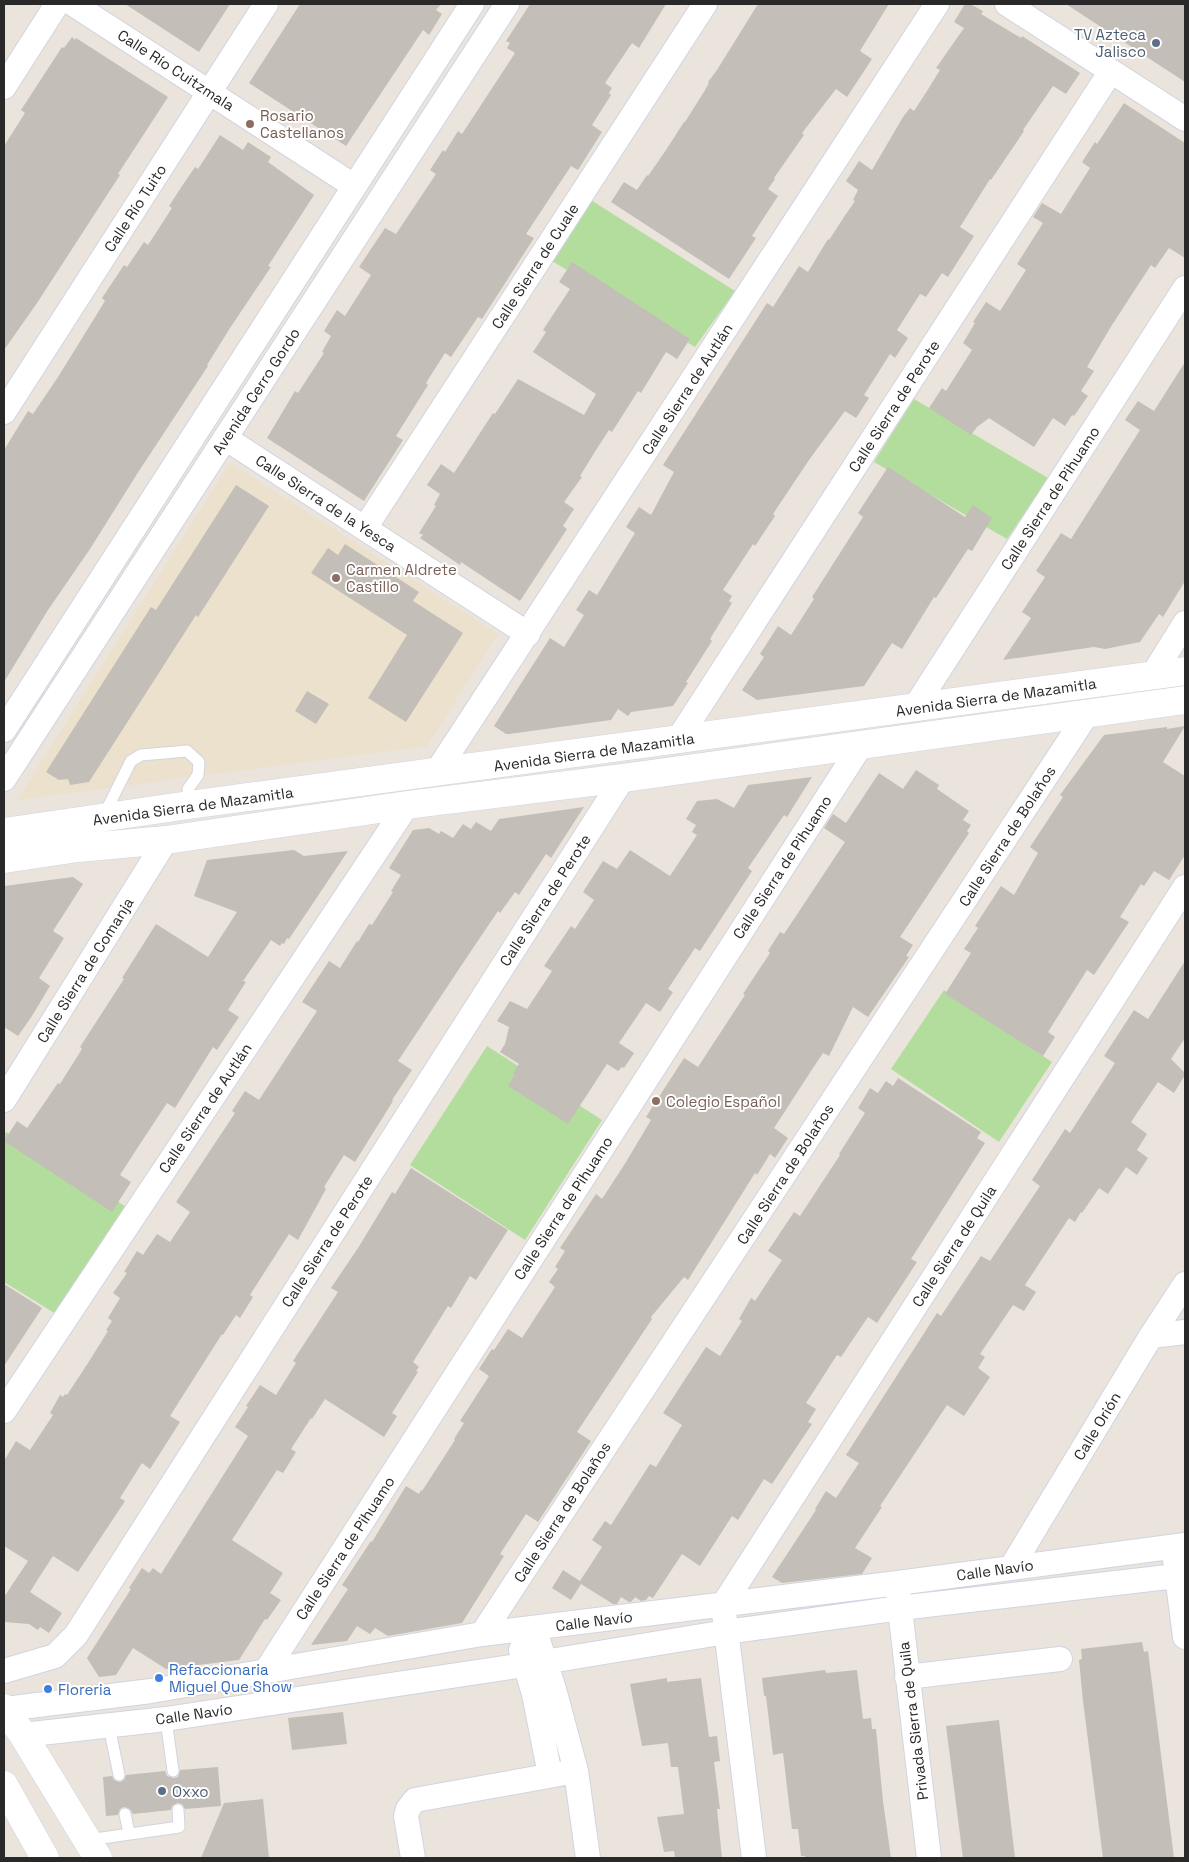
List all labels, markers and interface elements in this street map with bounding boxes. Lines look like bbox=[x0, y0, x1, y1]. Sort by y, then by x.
street label: Calle Río Cuitzmala bbox=[114, 25, 238, 115]
place label: TV Azteca Jalisco bbox=[1074, 25, 1146, 61]
marker: TV Azteca Jalisco bbox=[1150, 37, 1162, 49]
place label: Rosario Castellanos bbox=[260, 106, 344, 142]
marker: Rosario Castellanos bbox=[244, 118, 256, 130]
street label: Calle Río Tuito bbox=[100, 161, 170, 255]
street label: Calle Sierra de Cuale bbox=[487, 200, 583, 332]
street label: Calle Sierra de Autlán bbox=[637, 320, 737, 458]
street label: Avenida Cerro Gordo bbox=[208, 324, 304, 458]
street label: Calle Sierra de Perote bbox=[844, 336, 944, 476]
street label: Calle Sierra de Pihuamo bbox=[996, 422, 1104, 574]
street label: Calle Sierra de la Yesca bbox=[252, 450, 400, 556]
place label: Carmen Aldrete Castillo bbox=[346, 560, 457, 596]
marker: Carmen Aldrete Castillo bbox=[330, 572, 342, 584]
street label: Avenida Sierra de Mazamitla bbox=[895, 673, 1098, 720]
street label: Avenida Sierra de Mazamitla bbox=[493, 728, 696, 775]
street label: Calle Sierra de Bolaños bbox=[954, 762, 1060, 910]
street label: Avenida Sierra de Mazamitla bbox=[92, 782, 295, 829]
street label: Calle Sierra de Pihuamo bbox=[728, 791, 836, 943]
street label: Calle Sierra de Perote bbox=[495, 830, 595, 970]
street label: Calle Sierra de Comanja bbox=[32, 893, 138, 1046]
street label: Calle Sierra de Autlán bbox=[154, 1039, 256, 1177]
place label: Colegio Español bbox=[666, 1092, 781, 1111]
marker: Colegio Español bbox=[650, 1095, 662, 1107]
street label: Calle Sierra de Bolaños bbox=[732, 1100, 838, 1248]
street label: Calle Sierra de Pihuamo bbox=[509, 1132, 617, 1284]
street label: Calle Sierra de Perote bbox=[277, 1171, 377, 1311]
street label: Calle Sierra de Quila bbox=[908, 1181, 1001, 1310]
street label: Calle Orión bbox=[1069, 1388, 1125, 1464]
street label: Calle Sierra de Bolaños bbox=[509, 1438, 615, 1586]
street label: Calle Sierra de Pihuamo bbox=[291, 1472, 399, 1624]
street label: Calle Navío bbox=[955, 1555, 1035, 1585]
street label: Calle Navío bbox=[554, 1607, 634, 1635]
street label: Privada Sierra de Quila bbox=[894, 1640, 932, 1801]
place label: Refaccionaria Miguel Que Show bbox=[169, 1660, 292, 1696]
marker: Refaccionaria Miguel Que Show bbox=[153, 1672, 165, 1684]
place label: Floreria bbox=[58, 1680, 112, 1699]
marker: Floreria bbox=[42, 1683, 54, 1695]
street label: Calle Navío bbox=[154, 1699, 234, 1729]
place label: Oxxo bbox=[172, 1782, 209, 1801]
marker: Oxxo bbox=[156, 1785, 168, 1797]

